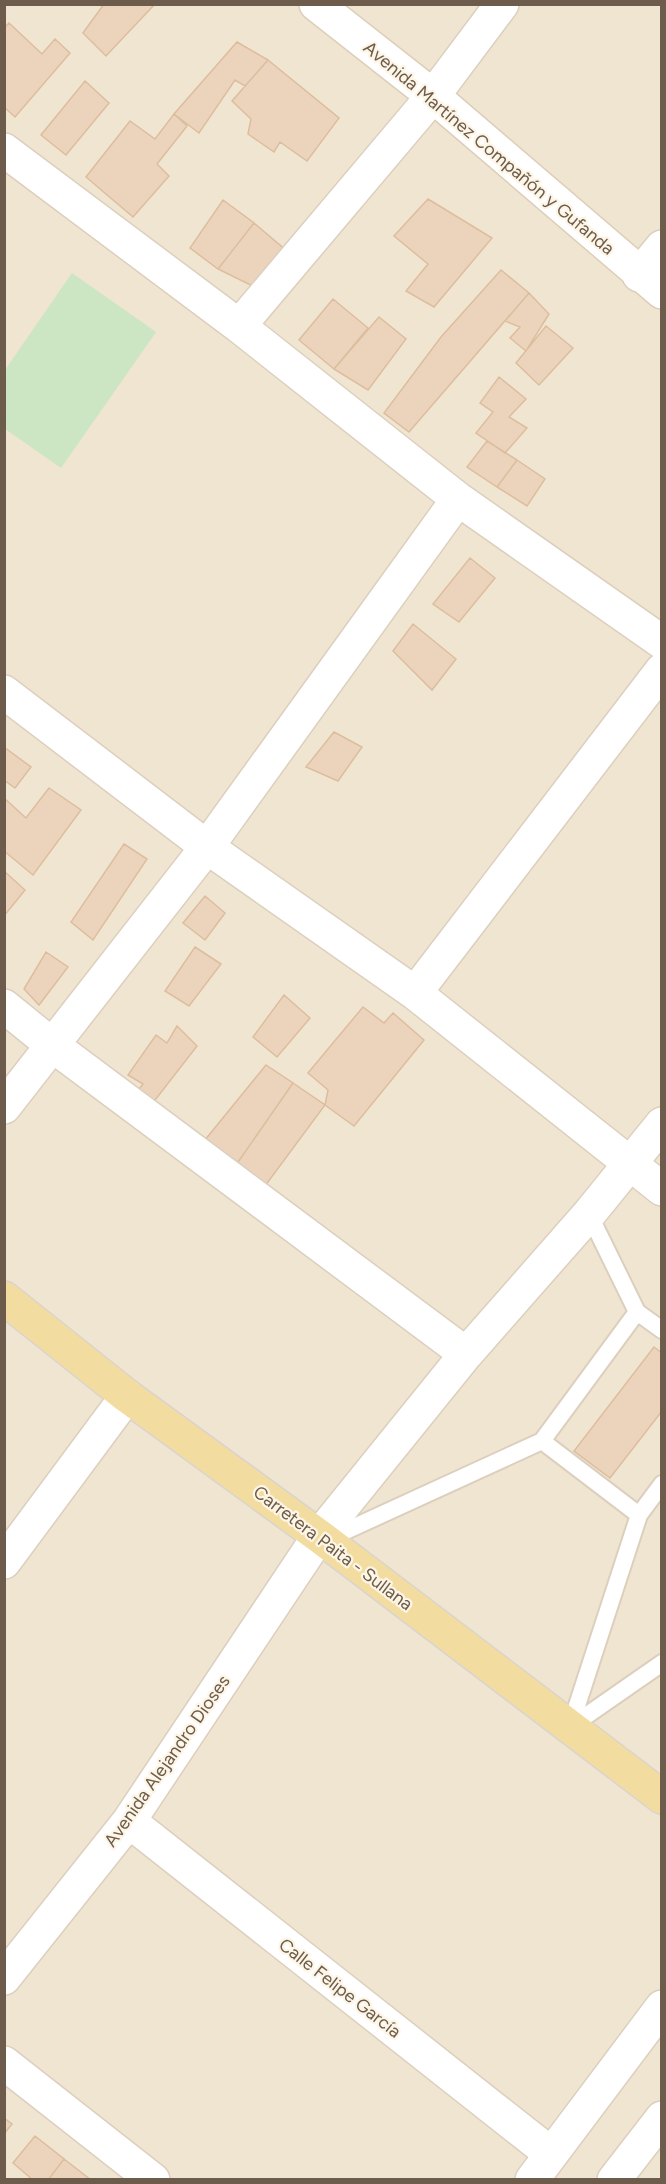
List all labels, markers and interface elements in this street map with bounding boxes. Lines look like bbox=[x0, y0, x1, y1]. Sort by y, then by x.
street label: Avenida Martínez Compañón y Gufanda bbox=[359, 37, 619, 259]
street label: Carretera Paita - Sullana bbox=[249, 1481, 417, 1615]
street label: Avenida Alejandro Dioses bbox=[99, 1671, 235, 1851]
street label: Calle Felipe García bbox=[275, 1933, 405, 2043]

